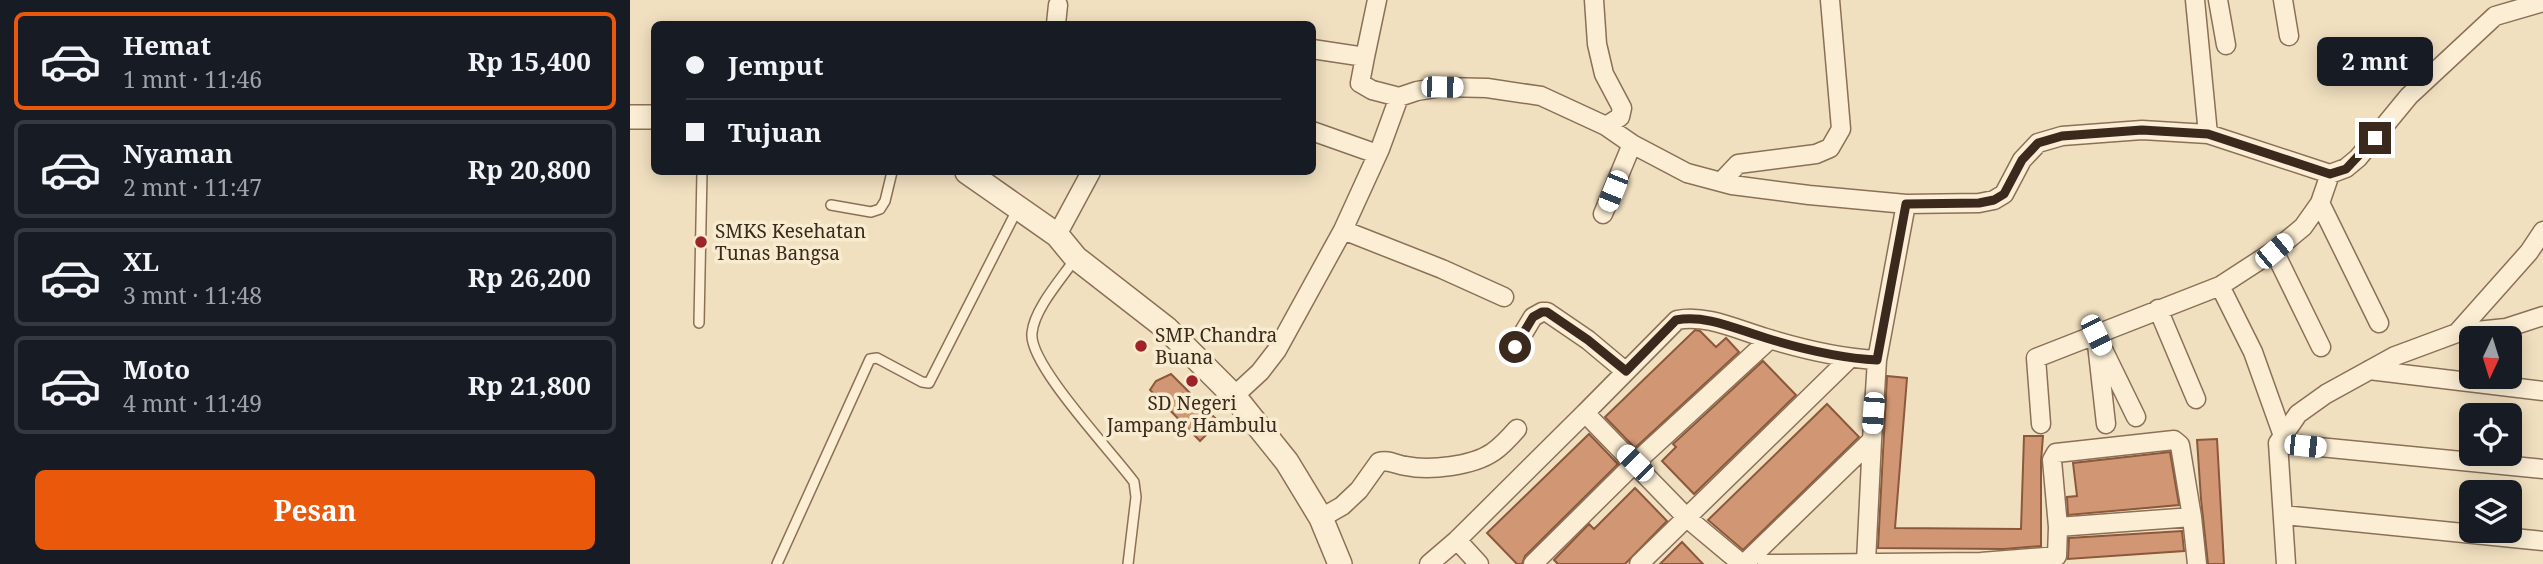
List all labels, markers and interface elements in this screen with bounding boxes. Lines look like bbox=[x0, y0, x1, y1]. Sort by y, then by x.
text: Hemat bbox=[123, 27, 211, 63]
icon: car bbox=[39, 30, 102, 93]
callout: 2 mnt bbox=[2317, 37, 2433, 86]
text: Rp 15,400 bbox=[468, 43, 591, 79]
text: 2 mnt bbox=[2342, 45, 2408, 77]
text: Jemput bbox=[728, 47, 823, 83]
text: 1 mnt · 11:46 bbox=[123, 63, 262, 95]
car bbox=[1421, 76, 1464, 98]
text: Tujuan bbox=[728, 114, 822, 150]
route end bbox=[2359, 122, 2391, 154]
text: Nyaman bbox=[123, 135, 233, 171]
icon: car bbox=[39, 138, 102, 201]
text: Rp 20,800 bbox=[468, 151, 591, 187]
car bbox=[1596, 168, 1631, 214]
text: 2 mnt · 11:47 bbox=[123, 171, 262, 203]
place label: SMKS Kesehatan Tunas Bangsa bbox=[715, 218, 866, 266]
car bbox=[2252, 229, 2297, 273]
marker: SMKS Kesehatan Tunas Bangsa bbox=[693, 234, 709, 250]
text: XL bbox=[123, 243, 159, 279]
icon: car bbox=[39, 246, 102, 309]
text: Rp 26,200 bbox=[468, 259, 591, 295]
text: 3 mnt · 11:48 bbox=[123, 279, 262, 311]
car bbox=[2078, 312, 2115, 358]
place label: SMP Chandra Buana bbox=[1155, 322, 1277, 370]
north arrow bbox=[2459, 326, 2522, 388]
map controls bbox=[2459, 326, 2522, 543]
route start bbox=[1499, 331, 1531, 363]
marker: SMP Chandra Buana bbox=[1133, 338, 1149, 354]
text: Moto bbox=[123, 351, 190, 387]
icon: car bbox=[39, 354, 102, 417]
text: Rp 21,800 bbox=[468, 367, 591, 403]
marker: SD Negeri Jampang Hambulu bbox=[1184, 373, 1200, 389]
text: 4 mnt · 11:49 bbox=[123, 387, 262, 419]
place label: SD Negeri Jampang Hambulu bbox=[1106, 390, 1277, 438]
car bbox=[1862, 391, 1885, 435]
button: locate bbox=[2459, 403, 2522, 466]
car bbox=[2284, 433, 2327, 459]
car bbox=[1613, 441, 1658, 485]
button: Pesan bbox=[35, 470, 595, 550]
button: layers bbox=[2459, 480, 2522, 543]

